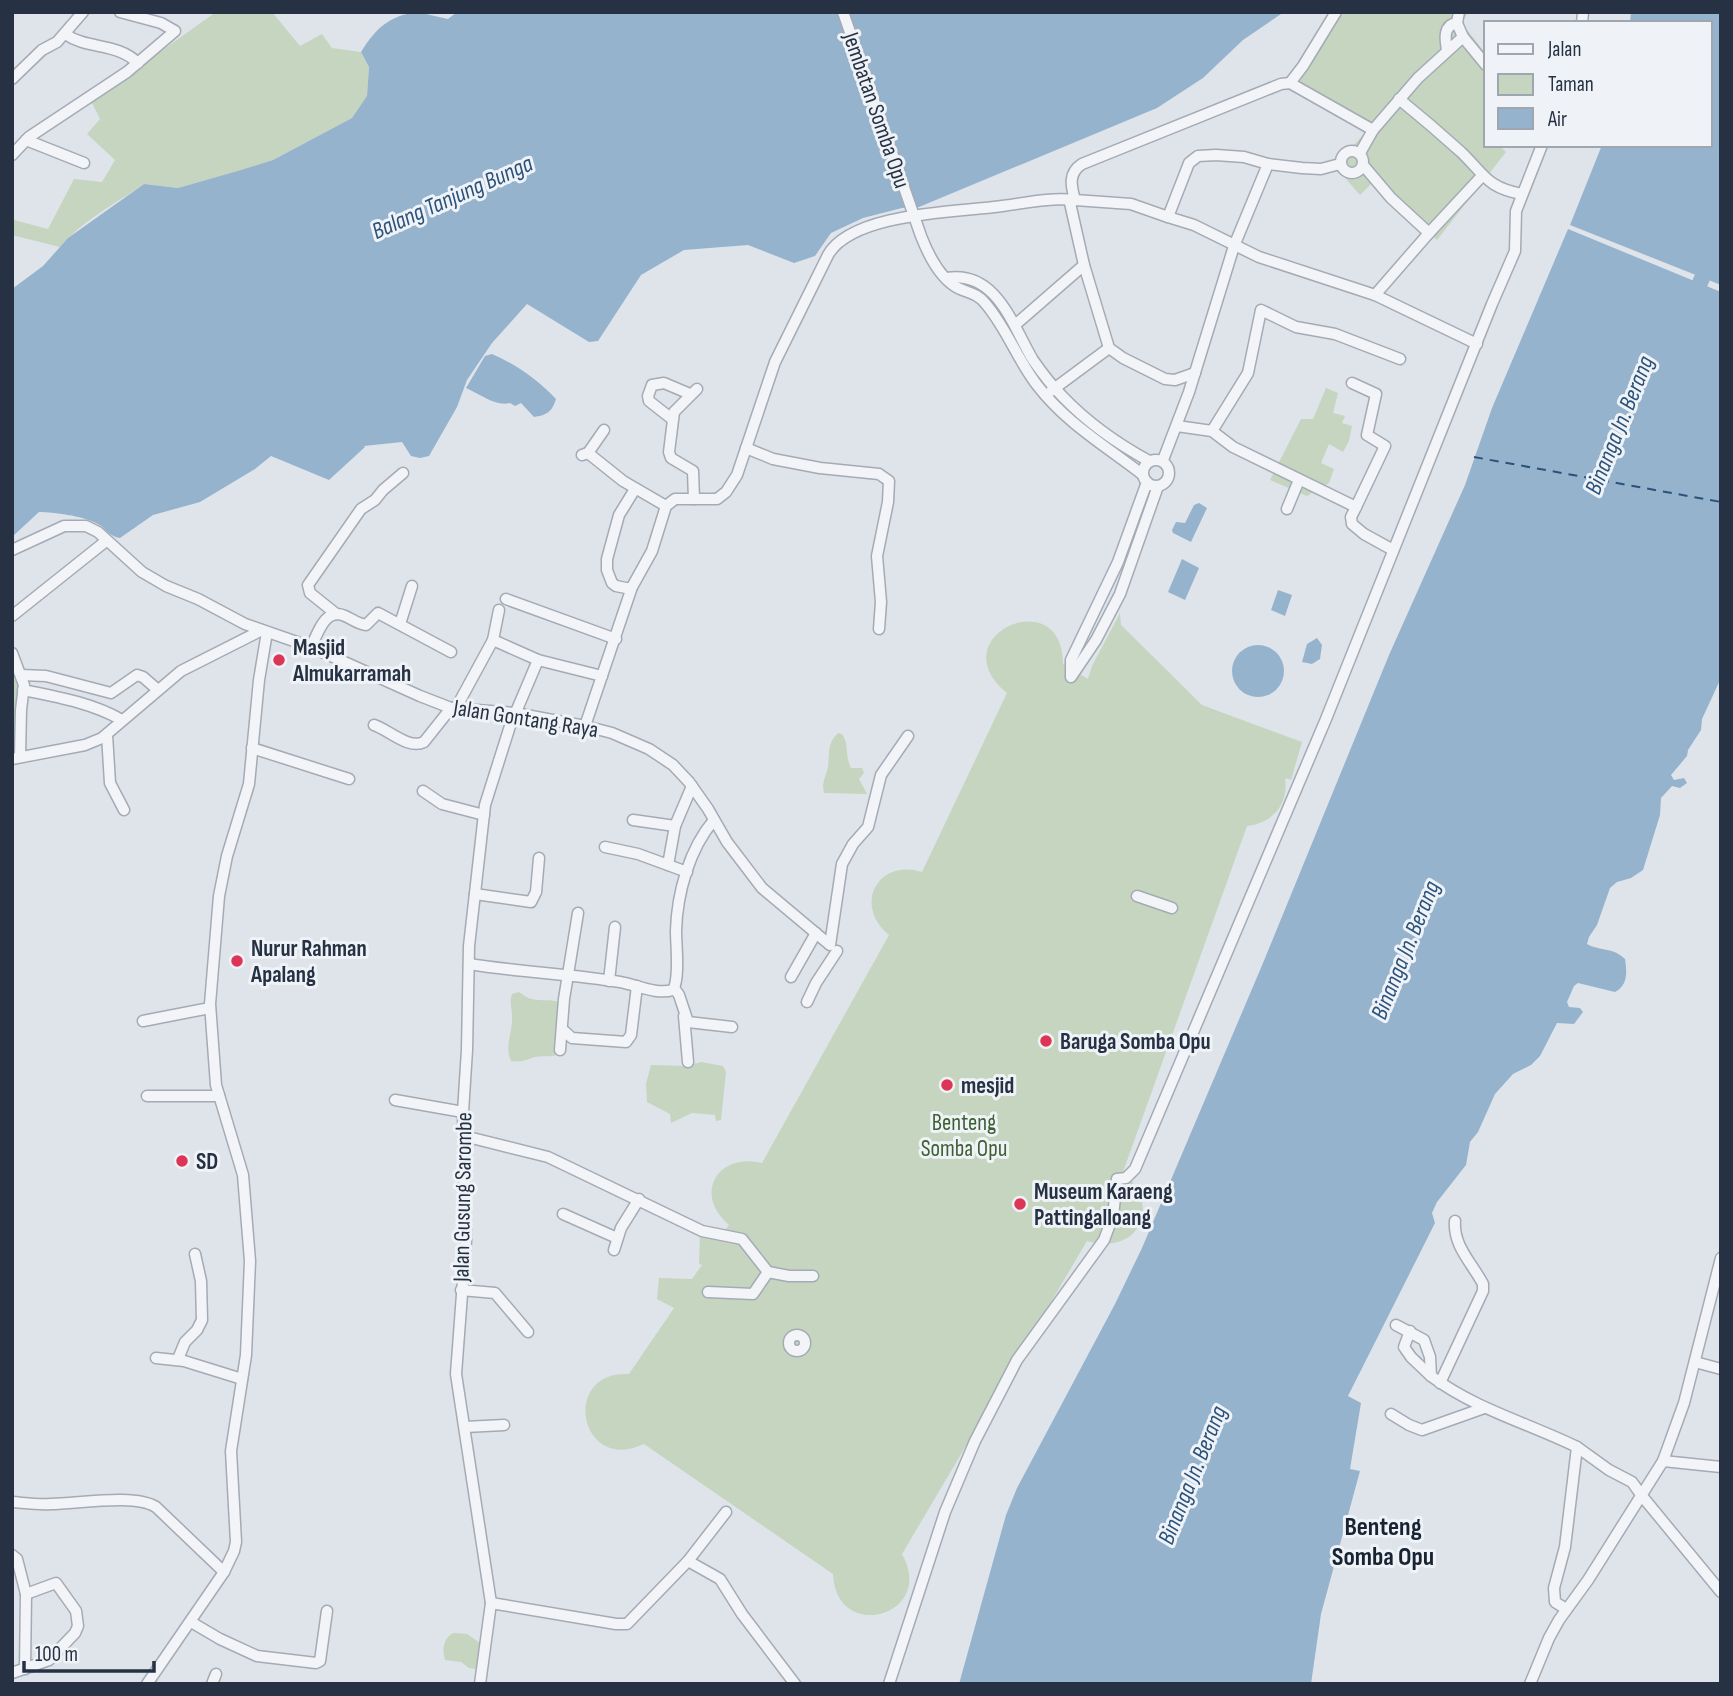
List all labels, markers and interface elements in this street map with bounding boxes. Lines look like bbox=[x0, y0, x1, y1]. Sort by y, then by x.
legend bbox=[1484, 21, 1712, 147]
street label: Jembatan Somba Opu bbox=[836, 28, 916, 192]
text: Jalan bbox=[1547, 37, 1581, 62]
text: Taman bbox=[1548, 72, 1594, 97]
text: Air bbox=[1547, 107, 1567, 132]
water label: Balang Tanjung Bunga bbox=[367, 149, 537, 246]
water label: Binanga Jn. Berang bbox=[1579, 351, 1660, 499]
place label: Masjid Almukarramah bbox=[292, 634, 411, 688]
marker: Masjid Almukarramah bbox=[271, 652, 287, 668]
street label: Jalan Gontang Raya bbox=[451, 694, 600, 744]
water label: Binanga Jn. Berang bbox=[1365, 876, 1446, 1024]
place label: Nurur Rahman Apalang bbox=[250, 935, 367, 989]
marker: Nurur Rahman Apalang bbox=[229, 953, 245, 969]
place label: Baruga Somba Opu bbox=[1060, 1028, 1211, 1056]
marker: Baruga Somba Opu bbox=[1038, 1033, 1054, 1049]
place label: mesjid bbox=[961, 1072, 1014, 1100]
marker: mesjid bbox=[939, 1077, 955, 1093]
park label: Benteng Somba Opu bbox=[921, 1109, 1007, 1163]
street label: Jalan Gusung Sarombe bbox=[448, 1112, 478, 1283]
place label: SD bbox=[196, 1148, 218, 1176]
marker: SD bbox=[174, 1153, 190, 1169]
place label: Museum Karaeng Pattingalloang bbox=[1034, 1178, 1173, 1232]
marker: Museum Karaeng Pattingalloang bbox=[1012, 1196, 1028, 1212]
water label: Binanga Jn. Berang bbox=[1152, 1401, 1233, 1549]
district label: Benteng Somba Opu bbox=[1332, 1512, 1434, 1573]
scale bar bbox=[24, 1630, 154, 1674]
text: 100 m bbox=[35, 1642, 78, 1667]

